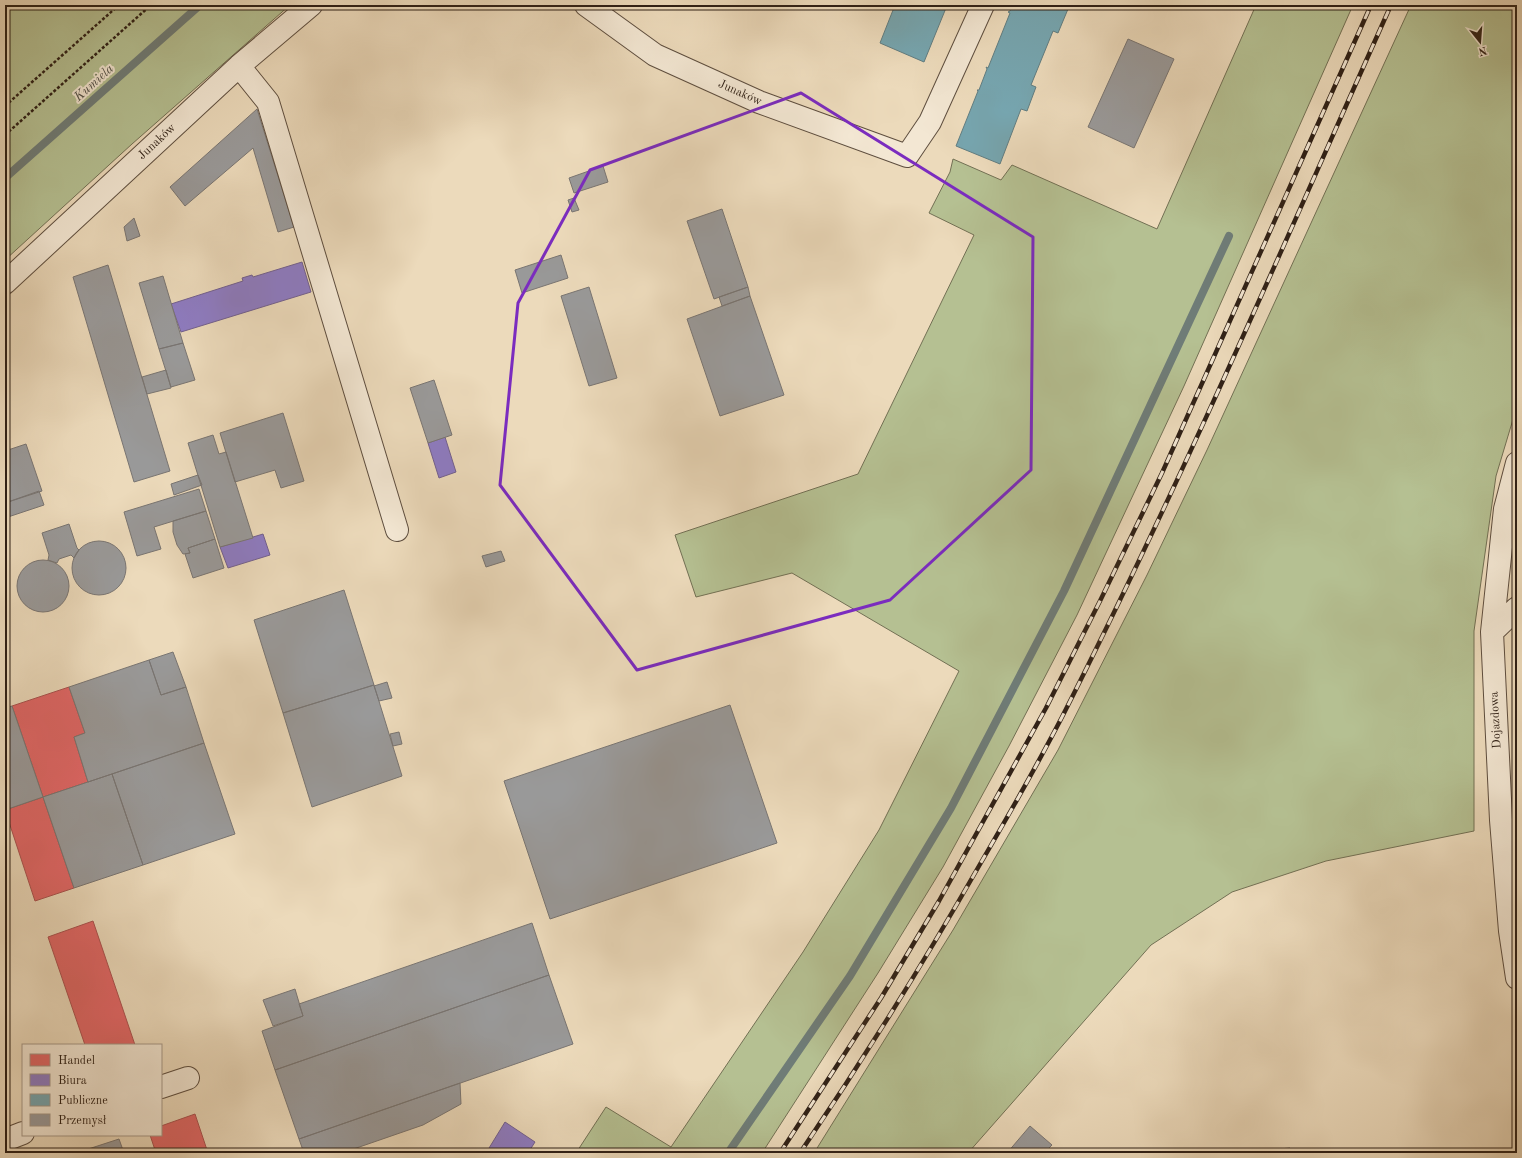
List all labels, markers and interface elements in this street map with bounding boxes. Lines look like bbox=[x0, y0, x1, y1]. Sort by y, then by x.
north arrow bbox=[1460, 22, 1500, 62]
text: N bbox=[1476, 44, 1488, 57]
water label: Kumiela bbox=[71, 62, 116, 105]
street label: Junaków bbox=[716, 78, 764, 108]
street label: Junaków bbox=[136, 121, 179, 162]
street label: Dojazdowa bbox=[1489, 691, 1503, 749]
legend bbox=[22, 1044, 162, 1136]
text: Handel bbox=[58, 1055, 95, 1067]
text: Biura bbox=[58, 1075, 87, 1087]
text: Publiczne bbox=[58, 1095, 108, 1107]
text: Przemysł bbox=[58, 1115, 107, 1127]

